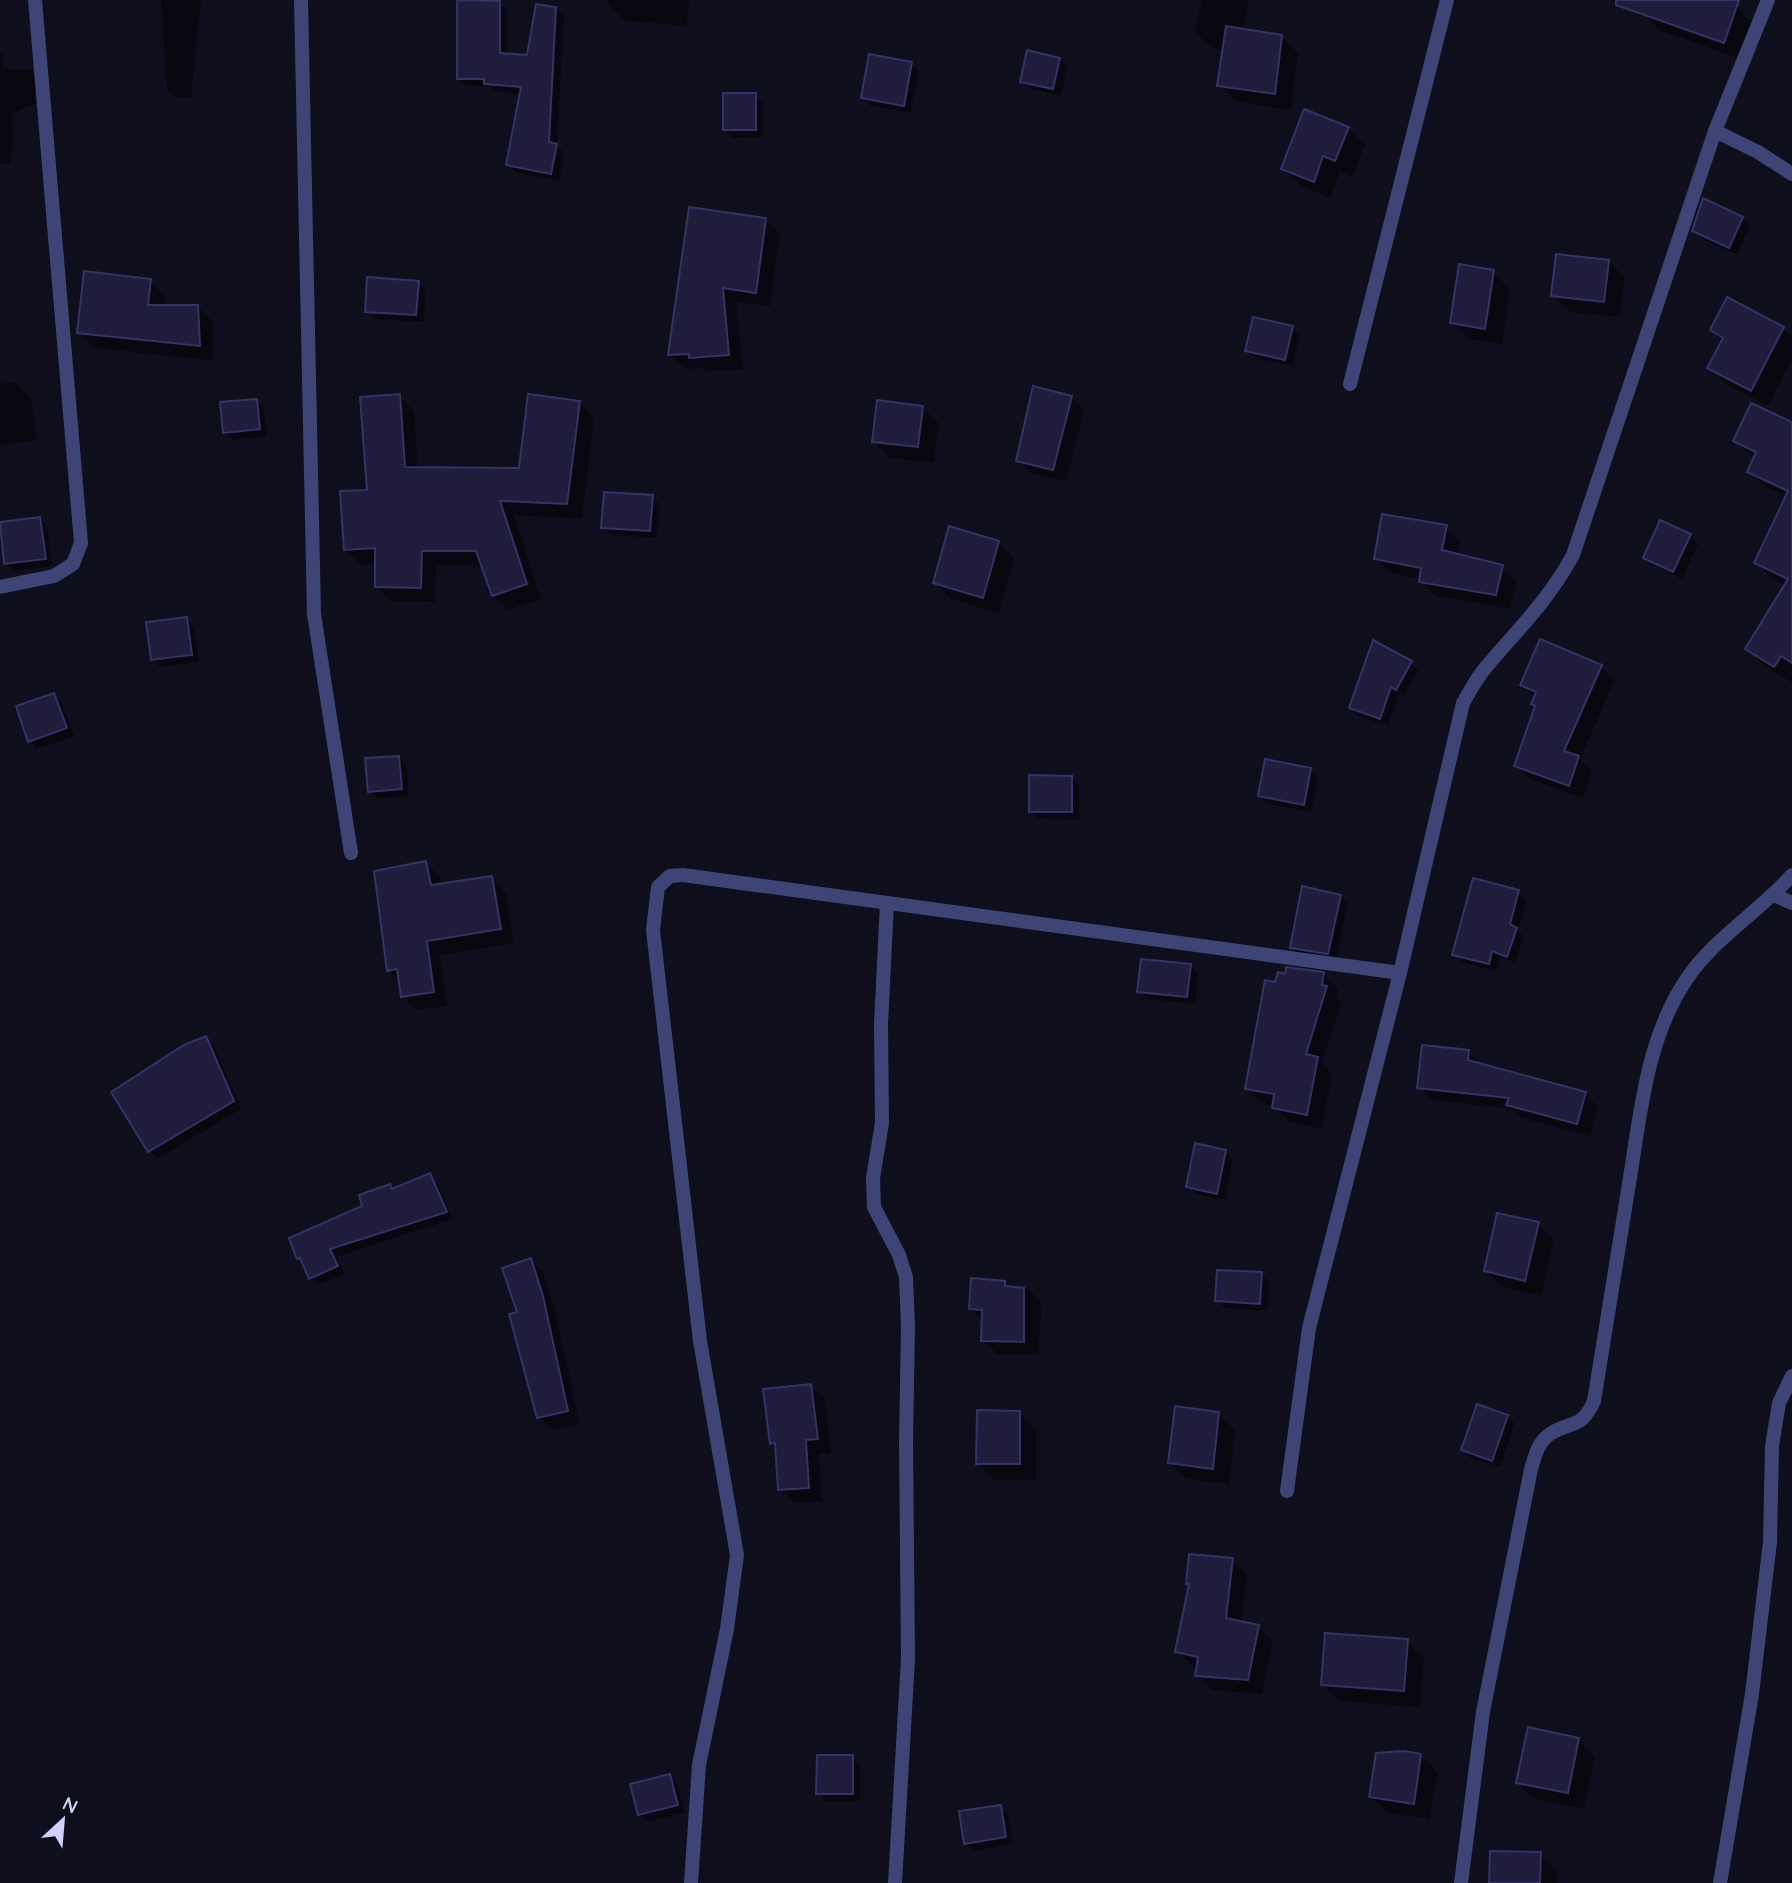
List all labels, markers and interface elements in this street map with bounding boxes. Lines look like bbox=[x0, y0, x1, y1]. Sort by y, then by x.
north arrow bbox=[28, 1785, 98, 1855]
text: N bbox=[59, 1791, 82, 1819]

